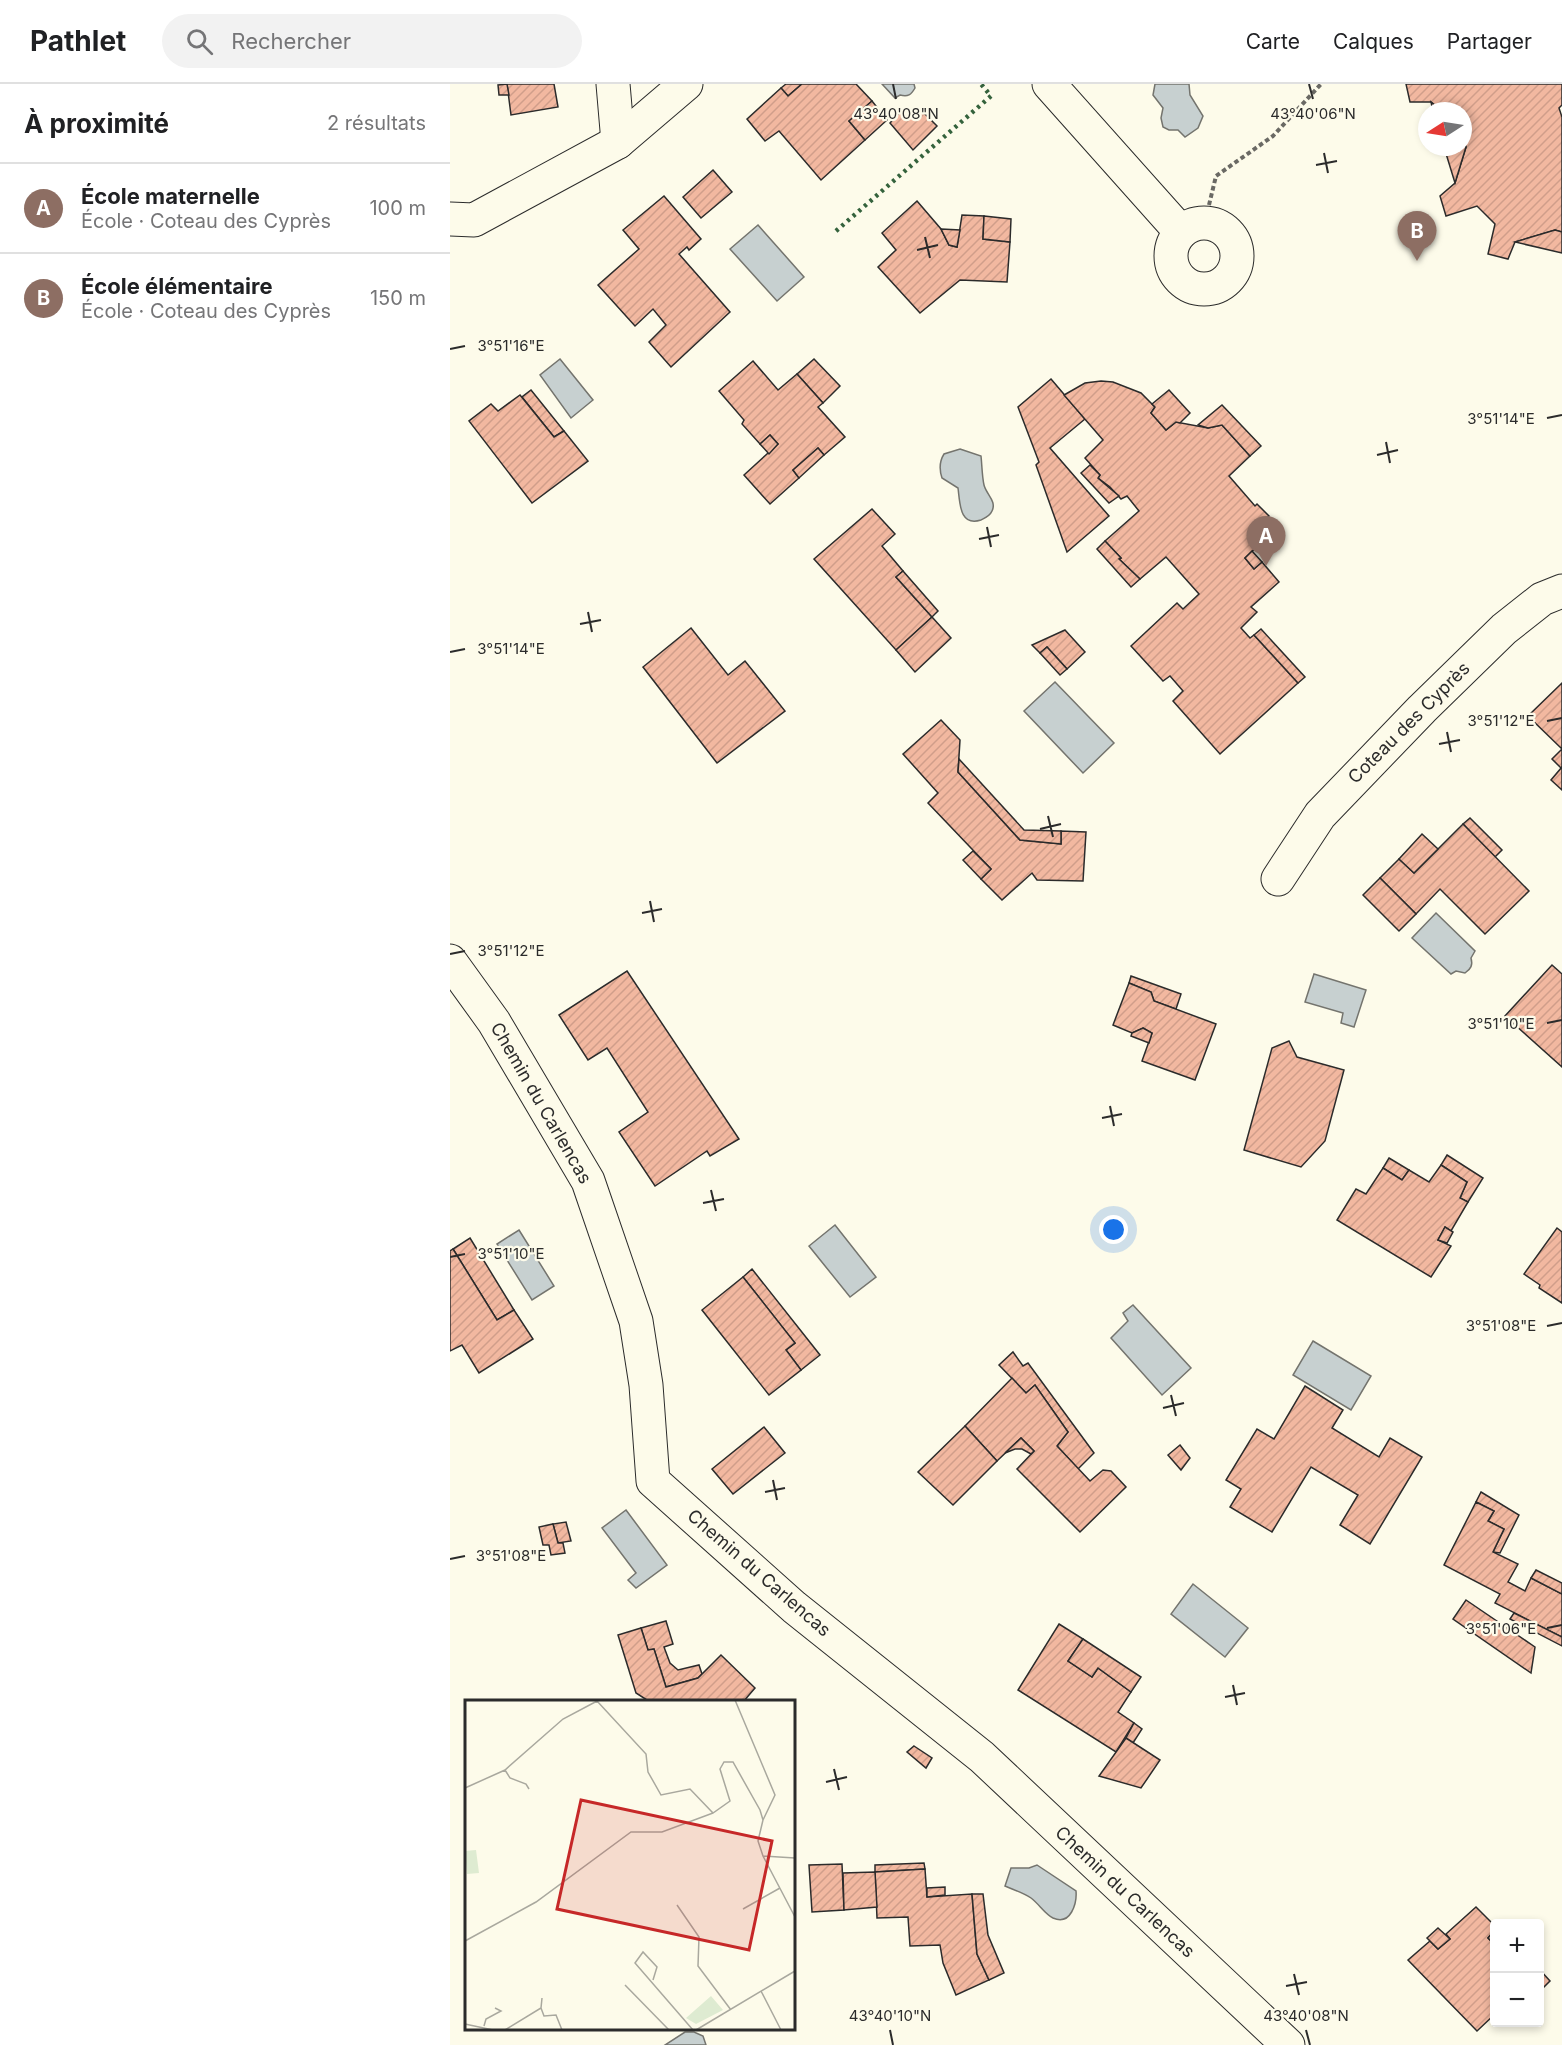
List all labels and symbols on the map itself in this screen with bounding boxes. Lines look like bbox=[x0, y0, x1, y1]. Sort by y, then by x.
north arrow bbox=[1418, 102, 1472, 156]
text: 43°40'08"N bbox=[853, 104, 939, 123]
text: 43°40'06"N bbox=[1270, 104, 1356, 123]
pin: B bbox=[1398, 212, 1436, 261]
text: 3°51'16"E bbox=[477, 336, 545, 355]
text: 3°51'14"E bbox=[1467, 409, 1535, 428]
pin: A bbox=[1246, 516, 1286, 566]
text: 3°51'14"E bbox=[477, 639, 545, 658]
street label: Coteau des Cyprès bbox=[1344, 658, 1474, 788]
text: 3°51'12"E bbox=[1468, 711, 1534, 730]
text: 3°51'12"E bbox=[478, 941, 544, 960]
text: 3°51'10"E bbox=[1467, 1014, 1535, 1033]
street label: Chemin du Carlencas bbox=[487, 1018, 596, 1187]
your location bbox=[1099, 1215, 1128, 1244]
text: 3°51'10"E bbox=[477, 1244, 545, 1263]
text: 3°51'08"E bbox=[1466, 1316, 1536, 1335]
street label: Chemin du Carlencas bbox=[683, 1505, 835, 1640]
text: 3°51'08"E bbox=[476, 1546, 546, 1565]
text: 3°51'06"E bbox=[1466, 1619, 1536, 1638]
inset map bbox=[465, 1700, 795, 2030]
street label: Chemin du Carlencas bbox=[1051, 1822, 1199, 1962]
text: 43°40'10"N bbox=[849, 2006, 931, 2025]
text: 43°40'08"N bbox=[1263, 2006, 1349, 2025]

